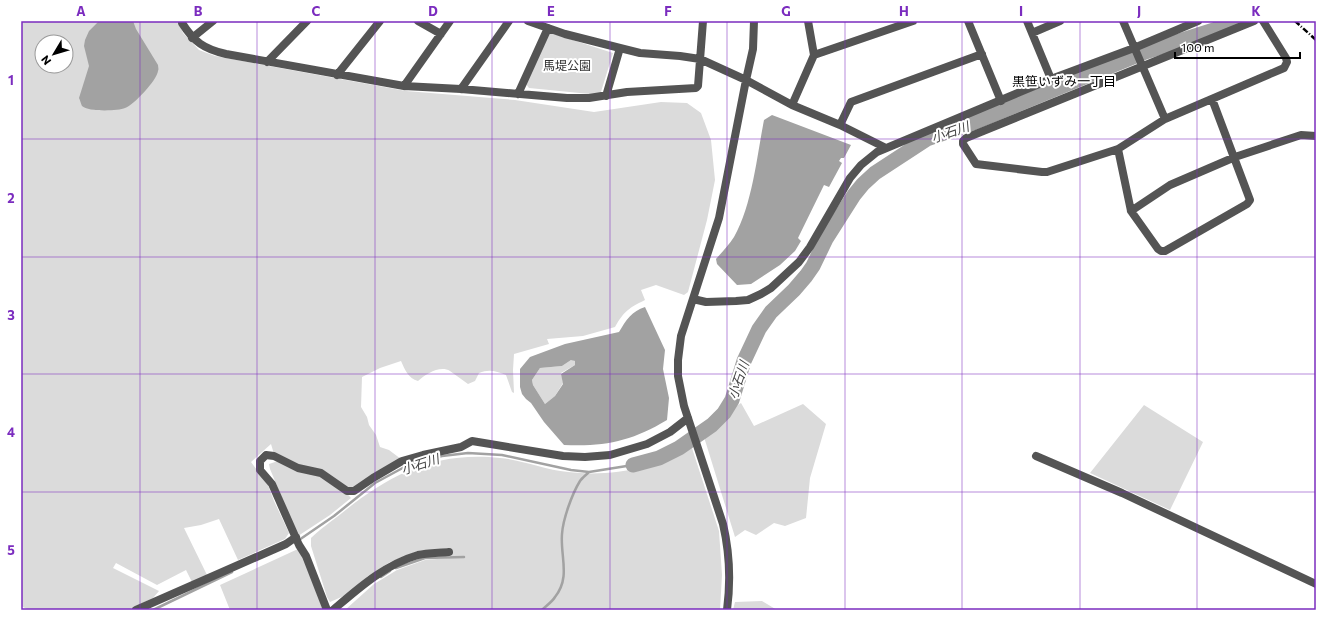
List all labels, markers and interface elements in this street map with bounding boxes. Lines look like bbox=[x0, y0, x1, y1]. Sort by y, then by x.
text: A bbox=[76, 3, 86, 19]
text: B bbox=[194, 3, 203, 19]
text: C bbox=[312, 3, 321, 19]
text: D bbox=[428, 3, 438, 19]
text: E bbox=[547, 3, 555, 19]
text: F bbox=[664, 3, 672, 19]
text: G bbox=[781, 3, 791, 19]
text: H bbox=[899, 3, 909, 19]
text: I bbox=[1019, 3, 1023, 19]
text: J bbox=[1137, 3, 1141, 19]
text: K bbox=[1251, 3, 1261, 19]
north arrow bbox=[34, 34, 74, 74]
scale bar bbox=[1175, 34, 1300, 60]
text: 100 m bbox=[1181, 40, 1215, 54]
text: N bbox=[38, 53, 53, 68]
park label: 馬堤公園 bbox=[543, 58, 591, 72]
text: 1 bbox=[8, 72, 14, 88]
district label: 黒笹いずみ一丁目 bbox=[1012, 73, 1116, 89]
water label: 小石川 bbox=[929, 117, 973, 146]
text: 2 bbox=[7, 190, 15, 206]
text: 3 bbox=[7, 307, 15, 323]
water label: 小石川 bbox=[724, 357, 753, 401]
text: 4 bbox=[7, 424, 15, 440]
water label: 小石川 bbox=[399, 450, 443, 478]
text: 5 bbox=[7, 542, 15, 558]

